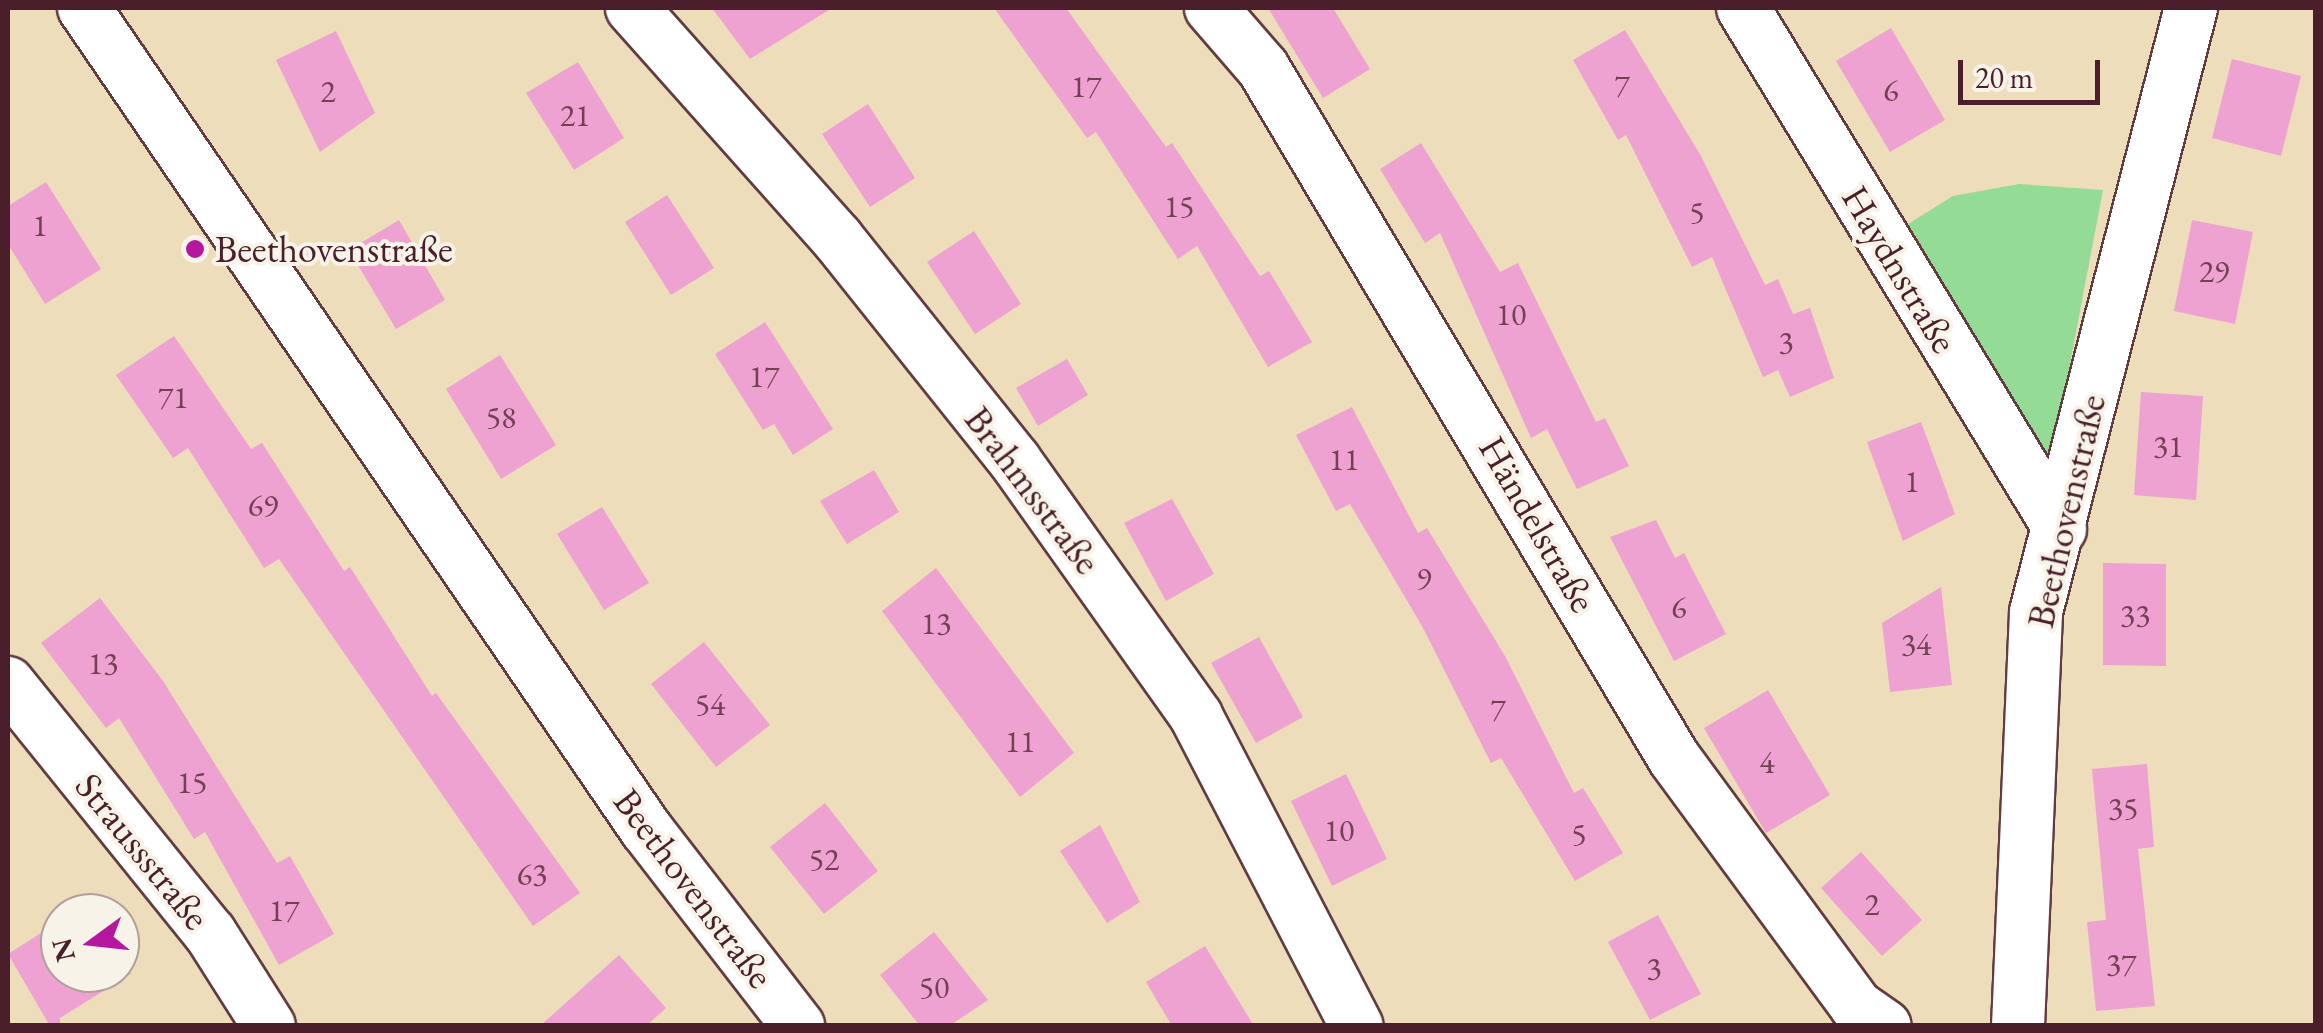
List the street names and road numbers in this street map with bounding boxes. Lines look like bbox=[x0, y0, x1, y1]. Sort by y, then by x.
street label: Haydnstraße bbox=[1832, 177, 1968, 361]
street label: Beethovenstraße bbox=[2017, 390, 2115, 632]
street label: Brahmsstraße bbox=[955, 397, 1111, 583]
street label: Händelstraße bbox=[1469, 428, 1607, 620]
street label: Straussstraße bbox=[66, 764, 220, 938]
street label: Beethovenstraße bbox=[604, 779, 784, 997]

